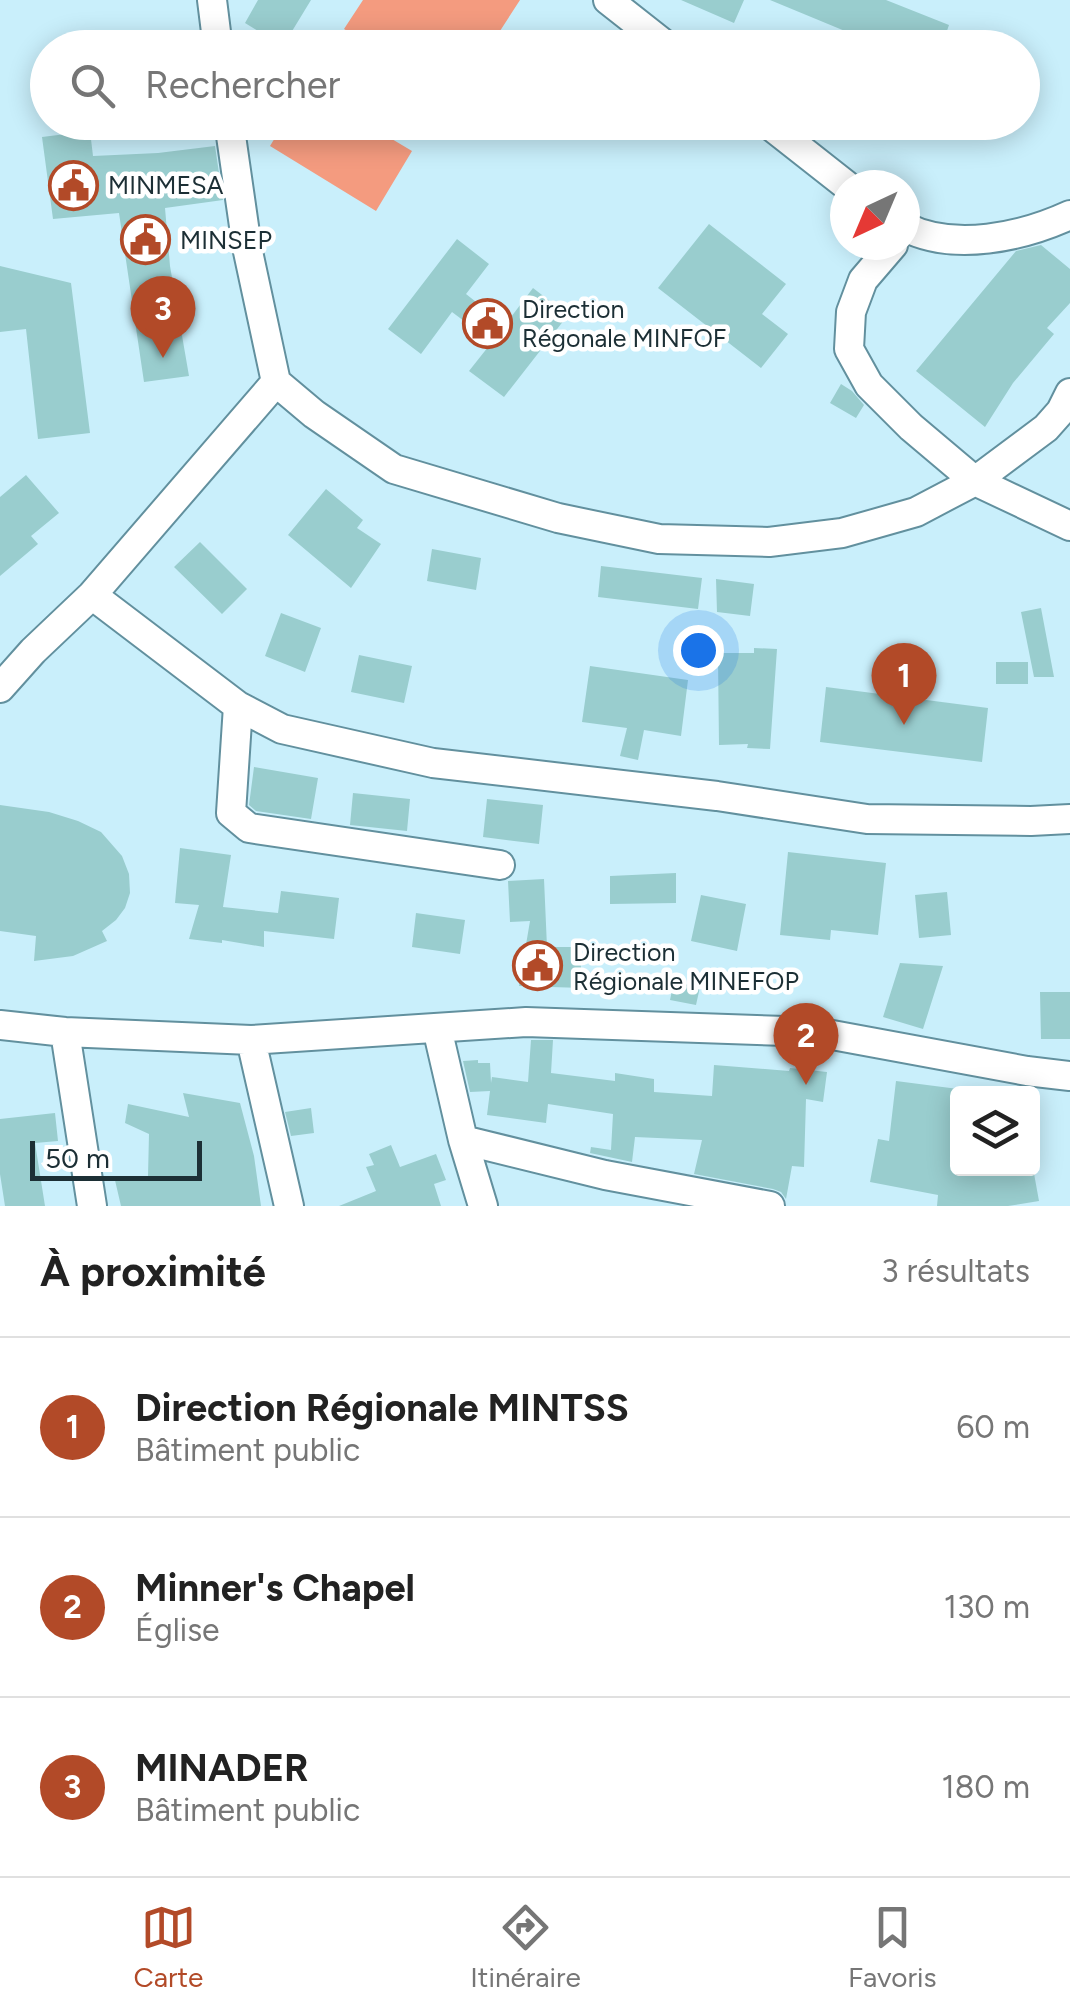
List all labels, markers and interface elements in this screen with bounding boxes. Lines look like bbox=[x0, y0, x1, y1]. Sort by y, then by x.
search box bbox=[30, 30, 1040, 140]
icon: search bbox=[65, 58, 120, 113]
text: Rechercher bbox=[145, 62, 340, 108]
public building icon: MINMESA bbox=[47, 159, 99, 211]
place label: MINMESA bbox=[108, 170, 224, 200]
north arrow bbox=[830, 170, 920, 260]
public building icon: MINSEP bbox=[119, 214, 171, 266]
place label: MINSEP bbox=[180, 225, 272, 255]
pin: 3 bbox=[130, 276, 196, 358]
place label: Direction Régonale MINFOF bbox=[522, 294, 726, 353]
public building icon: Direction Régonale MINFOF bbox=[461, 297, 513, 349]
your location bbox=[673, 625, 724, 676]
pin: 1 bbox=[872, 642, 936, 725]
place label: Direction Régionale MINEFOP bbox=[573, 937, 799, 996]
public building icon: Direction Régionale MINEFOP bbox=[512, 940, 564, 992]
pin: 2 bbox=[774, 1002, 838, 1085]
map controls bbox=[950, 1086, 1040, 1176]
button: layers bbox=[950, 1086, 1040, 1176]
scale bar bbox=[30, 1136, 202, 1180]
text: 50 m bbox=[45, 1141, 110, 1175]
text: À proximité bbox=[40, 1246, 266, 1297]
text: 3 résultats bbox=[881, 1252, 1030, 1290]
text: Direction Régionale MINTSS bbox=[135, 1385, 629, 1431]
text: 1 bbox=[66, 1408, 79, 1446]
text: 60 m bbox=[956, 1408, 1030, 1446]
text: Bâtiment public bbox=[135, 1431, 360, 1469]
text: Minner's Chapel bbox=[135, 1565, 415, 1611]
text: 2 bbox=[63, 1588, 82, 1626]
text: 130 m bbox=[944, 1588, 1030, 1626]
text: Église bbox=[135, 1611, 220, 1649]
text: MINADER bbox=[135, 1745, 309, 1791]
text: 3 bbox=[64, 1768, 81, 1806]
text: 180 m bbox=[941, 1768, 1030, 1806]
text: Bâtiment public bbox=[135, 1791, 360, 1829]
tab: Carte bbox=[134, 1900, 203, 1994]
tab: Itinéraire bbox=[470, 1900, 581, 1994]
tab: Favoris bbox=[848, 1900, 936, 1994]

